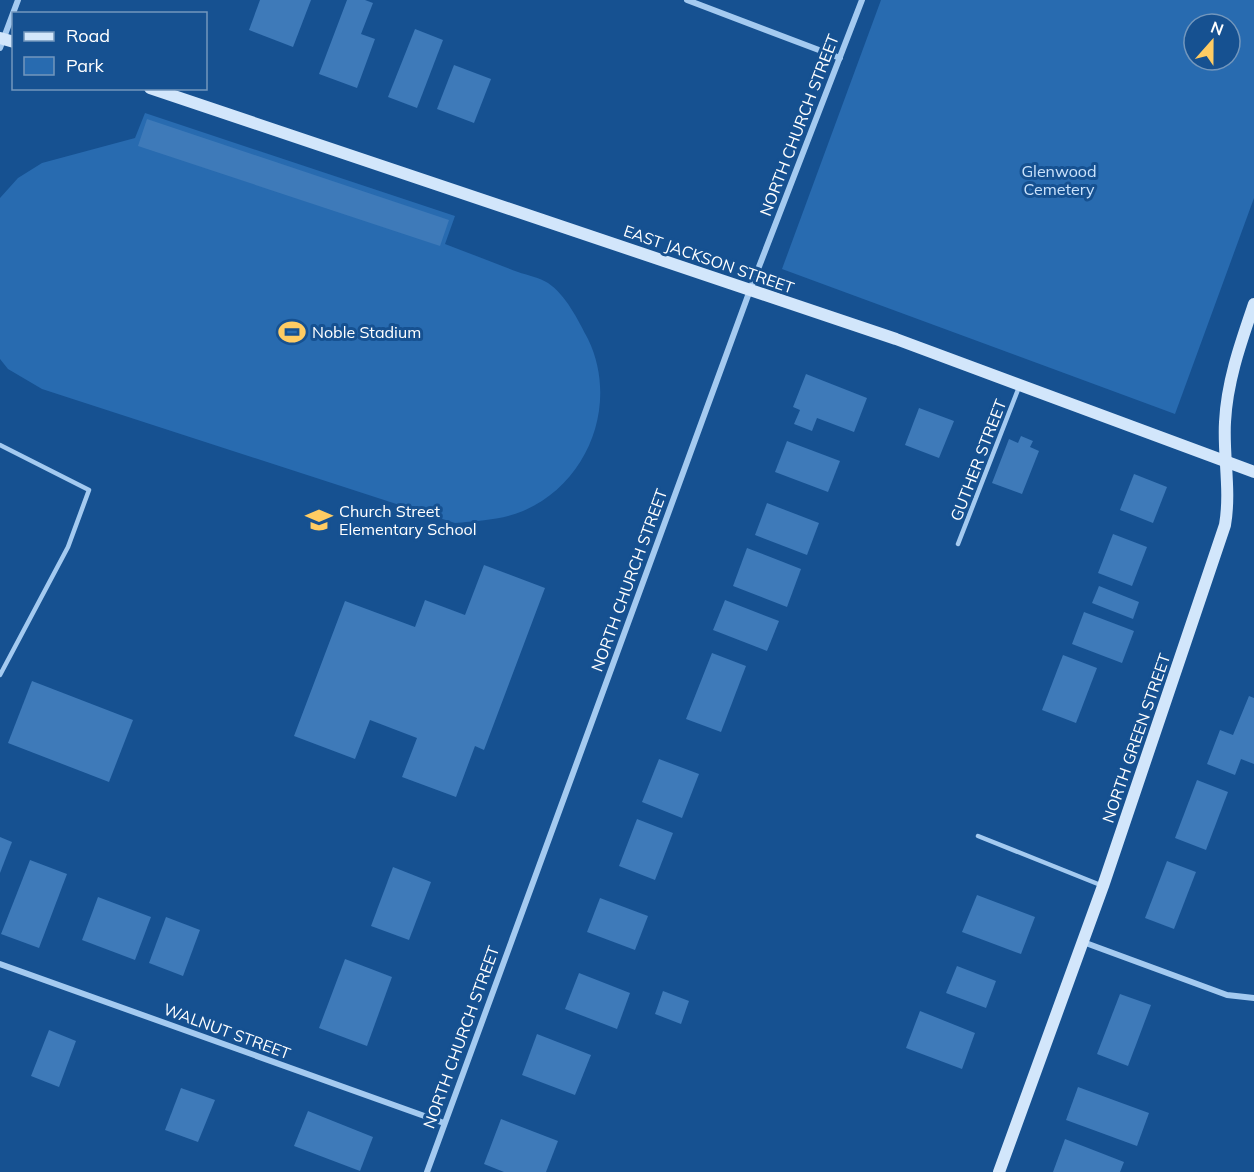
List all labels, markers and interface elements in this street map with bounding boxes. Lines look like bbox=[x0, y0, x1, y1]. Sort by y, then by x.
legend bbox=[12, 12, 207, 90]
north arrow bbox=[1182, 12, 1242, 72]
text: N bbox=[1208, 16, 1227, 39]
text: Road bbox=[66, 24, 110, 47]
street label: NORTH CHURCH STREET bbox=[755, 31, 843, 219]
text: Park bbox=[66, 54, 105, 77]
park label: Glenwood Cemetery bbox=[1021, 161, 1097, 199]
street label: EAST JACKSON STREET bbox=[621, 220, 797, 298]
sports icon: Noble Stadium bbox=[277, 317, 307, 347]
place label: Noble Stadium bbox=[312, 322, 421, 342]
street label: GUTHER STREET bbox=[946, 396, 1011, 524]
street label: NORTH CHURCH STREET bbox=[587, 486, 672, 674]
place label: Church Street Elementary School bbox=[339, 501, 477, 539]
school or university icon: Church Street Elementary School bbox=[304, 505, 334, 535]
street label: NORTH GREEN STREET bbox=[1098, 650, 1174, 825]
street label: NORTH CHURCH STREET bbox=[419, 943, 504, 1131]
street label: WALNUT STREET bbox=[161, 999, 294, 1063]

